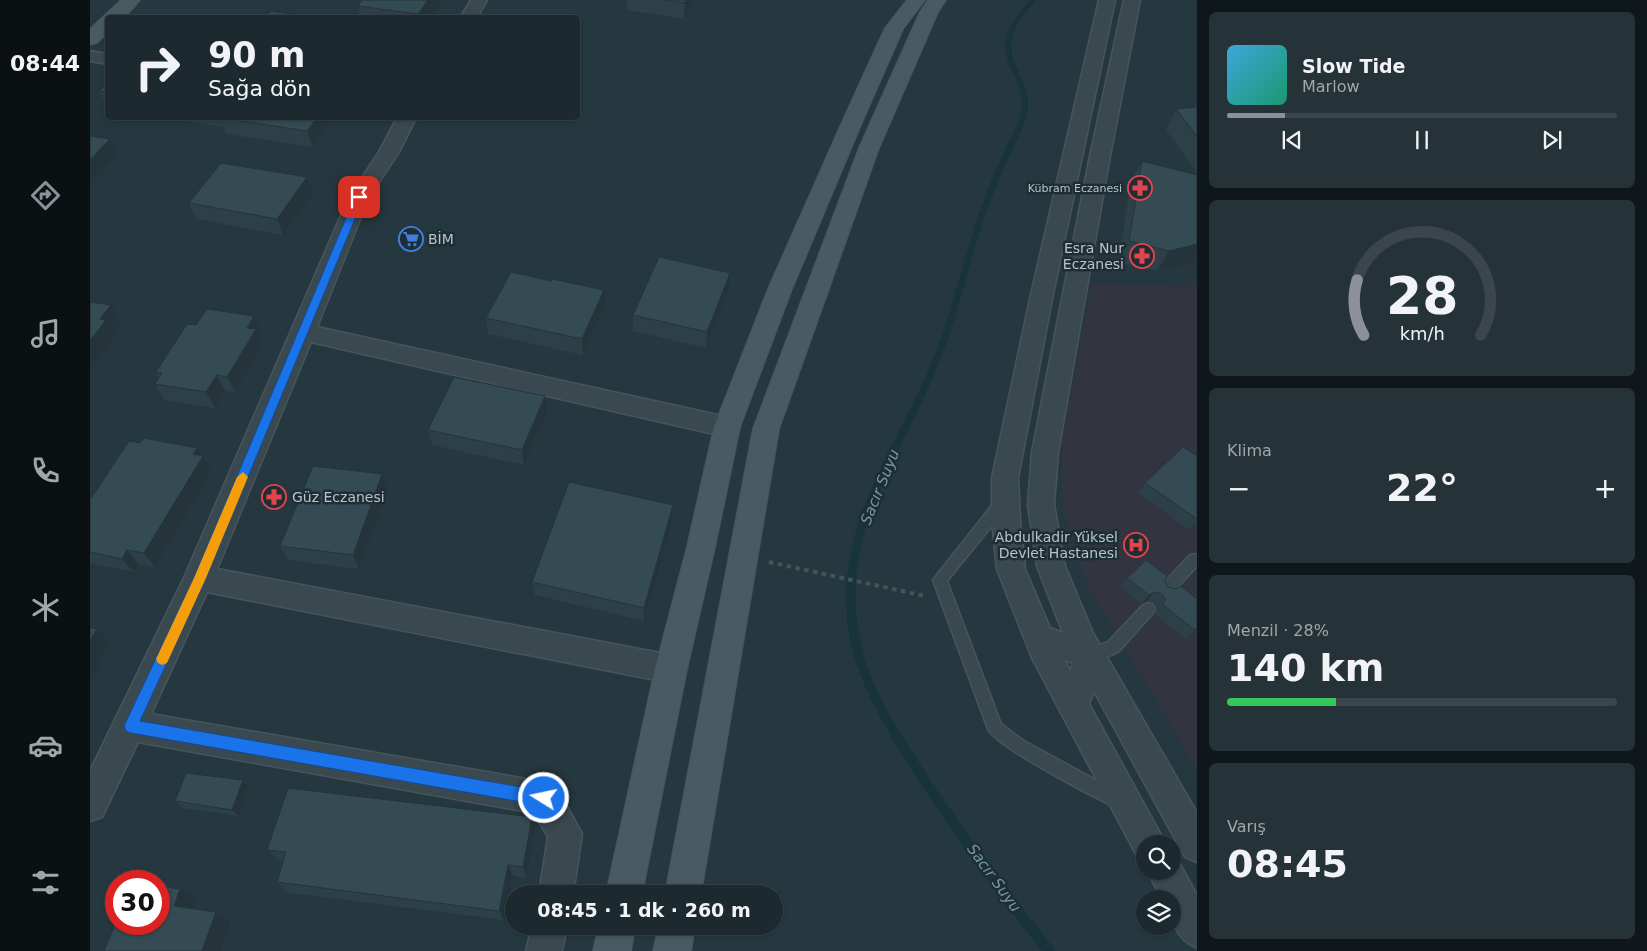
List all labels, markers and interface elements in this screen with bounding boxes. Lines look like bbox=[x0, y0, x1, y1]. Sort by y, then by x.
icon: right bbox=[125, 35, 190, 100]
text: 90 m bbox=[208, 35, 305, 75]
text: 08:44 bbox=[10, 51, 80, 76]
text: Slow Tide bbox=[1302, 55, 1405, 77]
text: Sağa dön bbox=[208, 76, 311, 101]
text: Marlow bbox=[1302, 77, 1360, 96]
icon: previous bbox=[1278, 126, 1306, 154]
icon: pause bbox=[1408, 126, 1436, 154]
icon: next bbox=[1538, 126, 1566, 154]
pharmacy icon: Kübram Eczanesi bbox=[1127, 175, 1153, 201]
pin bbox=[338, 176, 380, 218]
icon: directions bbox=[28, 178, 63, 213]
place label: Kübram Eczanesi bbox=[1028, 182, 1122, 195]
icon: arrive bbox=[345, 183, 373, 211]
supermarket icon: BİM bbox=[398, 226, 424, 252]
place label: BİM bbox=[428, 230, 454, 247]
place label: Esra Nur Eczanesi bbox=[1063, 240, 1124, 272]
pharmacy icon: Esra Nur Eczanesi bbox=[1129, 243, 1155, 269]
text: 28 bbox=[1386, 266, 1458, 326]
icon: music bbox=[28, 316, 63, 351]
text: km/h bbox=[1399, 323, 1445, 344]
text: Klima bbox=[1227, 441, 1272, 460]
water label: Sacır Suyu bbox=[857, 447, 903, 527]
icon: phone bbox=[28, 453, 63, 488]
text: 22° bbox=[1386, 466, 1458, 510]
text: − bbox=[1227, 472, 1250, 505]
text: + bbox=[1594, 472, 1617, 505]
pharmacy icon: Güz Eczanesi bbox=[261, 484, 287, 510]
place label: Güz Eczanesi bbox=[292, 489, 385, 505]
place label: Abdulkadir Yüksel Devlet Hastanesi bbox=[995, 529, 1118, 561]
hospital icon: Abdulkadir Yüksel Devlet Hastanesi bbox=[1123, 532, 1149, 558]
icon: climate bbox=[28, 590, 63, 625]
text: Menzil · 28% bbox=[1227, 621, 1329, 640]
text: 140 km bbox=[1227, 646, 1384, 690]
icon: car bbox=[28, 728, 63, 763]
position arrow bbox=[517, 771, 569, 823]
text: Varış bbox=[1227, 817, 1266, 836]
map controls bbox=[1136, 835, 1181, 935]
button: search bbox=[1136, 835, 1181, 880]
water label: Sacır Suyu bbox=[963, 841, 1025, 915]
text: 08:45 bbox=[1227, 842, 1348, 886]
icon: filters bbox=[28, 865, 63, 900]
speed limit sign: 30 bbox=[105, 870, 170, 935]
button: layers bbox=[1136, 890, 1181, 935]
text: 08:45 · 1 dk · 260 m bbox=[537, 899, 751, 921]

